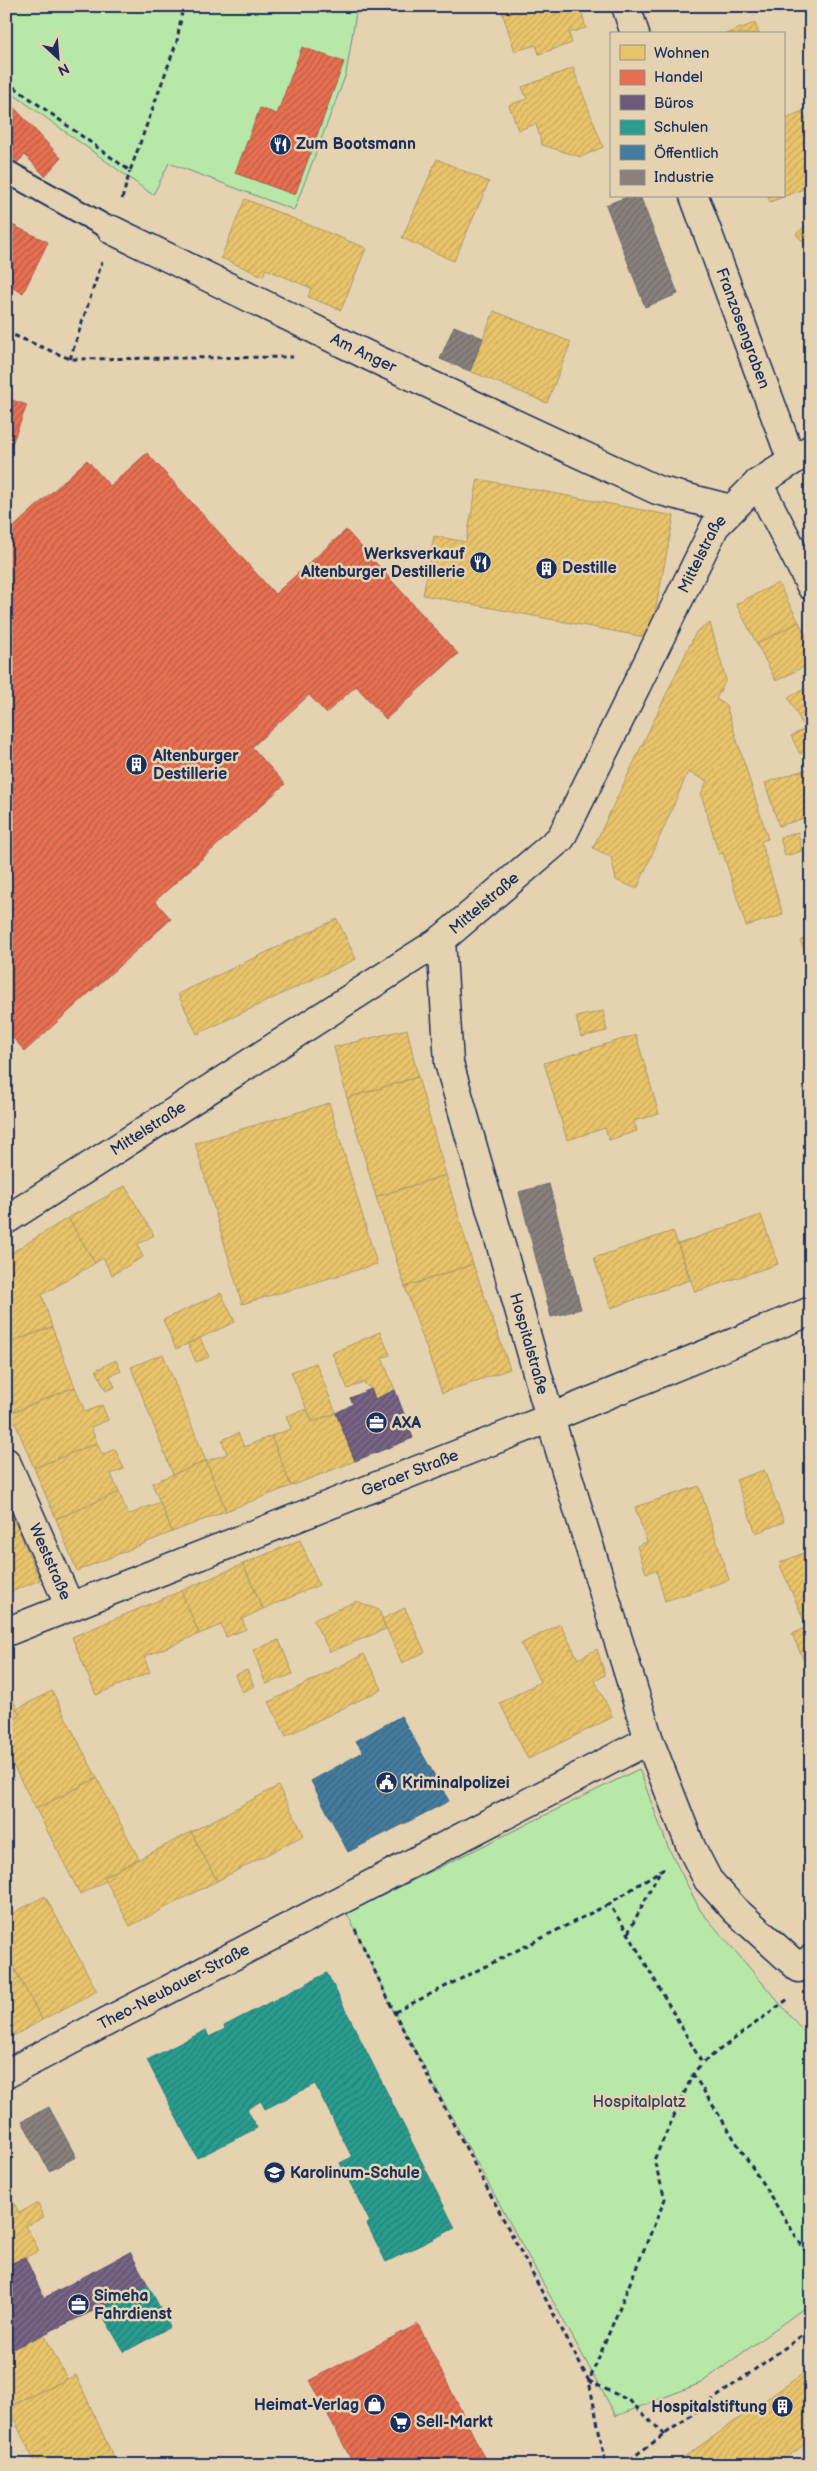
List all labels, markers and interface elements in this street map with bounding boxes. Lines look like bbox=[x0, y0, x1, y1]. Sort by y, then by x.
north arrow bbox=[32, 32, 82, 82]
legend bbox=[610, 32, 784, 198]
text: Wohnen bbox=[654, 44, 709, 63]
text: N bbox=[55, 59, 72, 79]
text: Handel bbox=[654, 68, 703, 87]
text: Büros bbox=[654, 94, 694, 113]
text: Schulen bbox=[654, 118, 708, 137]
restaurant icon: Zum Bootsmann bbox=[268, 132, 292, 156]
place label: Zum Bootsmann bbox=[296, 135, 416, 154]
text: Öffentlich bbox=[654, 144, 719, 163]
text: Industrie bbox=[654, 168, 714, 187]
street label: Franzosengraben bbox=[712, 265, 774, 391]
street label: Am Anger bbox=[327, 329, 400, 377]
street label: Mittelstraße bbox=[674, 510, 731, 596]
place label: Werksverkauf Altenburger Destillerie bbox=[300, 545, 466, 582]
restaurant icon: Werksverkauf Altenburger Destillerie bbox=[469, 551, 493, 575]
building icon: Destille bbox=[534, 556, 558, 580]
place label: Destille bbox=[562, 559, 617, 578]
place label: Altenburger Destillerie bbox=[152, 747, 239, 784]
building icon: Altenburger Destillerie bbox=[125, 753, 149, 777]
street label: Mittelstraße bbox=[445, 868, 523, 938]
street label: Mittelstraße bbox=[107, 1097, 190, 1160]
street label: Hospitalstraße bbox=[505, 1291, 552, 1397]
office icon: AXA bbox=[364, 1411, 388, 1435]
place label: AXA bbox=[391, 1414, 421, 1433]
street label: Geraer Straße bbox=[359, 1445, 462, 1501]
street label: Weststraße bbox=[25, 1521, 75, 1603]
public building icon: Kriminalpolizei bbox=[374, 1771, 398, 1795]
place label: Kriminalpolizei bbox=[402, 1774, 510, 1793]
street label: Theo-Neubauer-Straße bbox=[95, 1939, 253, 2034]
park label: Hospitalplatz bbox=[592, 2093, 686, 2112]
school or university icon: Karolinum-Schule bbox=[262, 2161, 286, 2185]
place label: Karolinum-Schule bbox=[290, 2164, 420, 2183]
place label: Simeha Fahrdienst bbox=[94, 2287, 172, 2324]
office icon: Simeha Fahrdienst bbox=[66, 2293, 90, 2317]
shop icon: Heimat-Verlag bbox=[363, 2393, 387, 2417]
building icon: Hospitalstiftung bbox=[771, 2395, 795, 2419]
place label: Heimat-Verlag bbox=[254, 2396, 359, 2415]
place label: Hospitalstiftung bbox=[651, 2398, 767, 2417]
supermarket icon: Sell-Markt bbox=[388, 2410, 412, 2434]
place label: Sell-Markt bbox=[416, 2413, 494, 2432]

